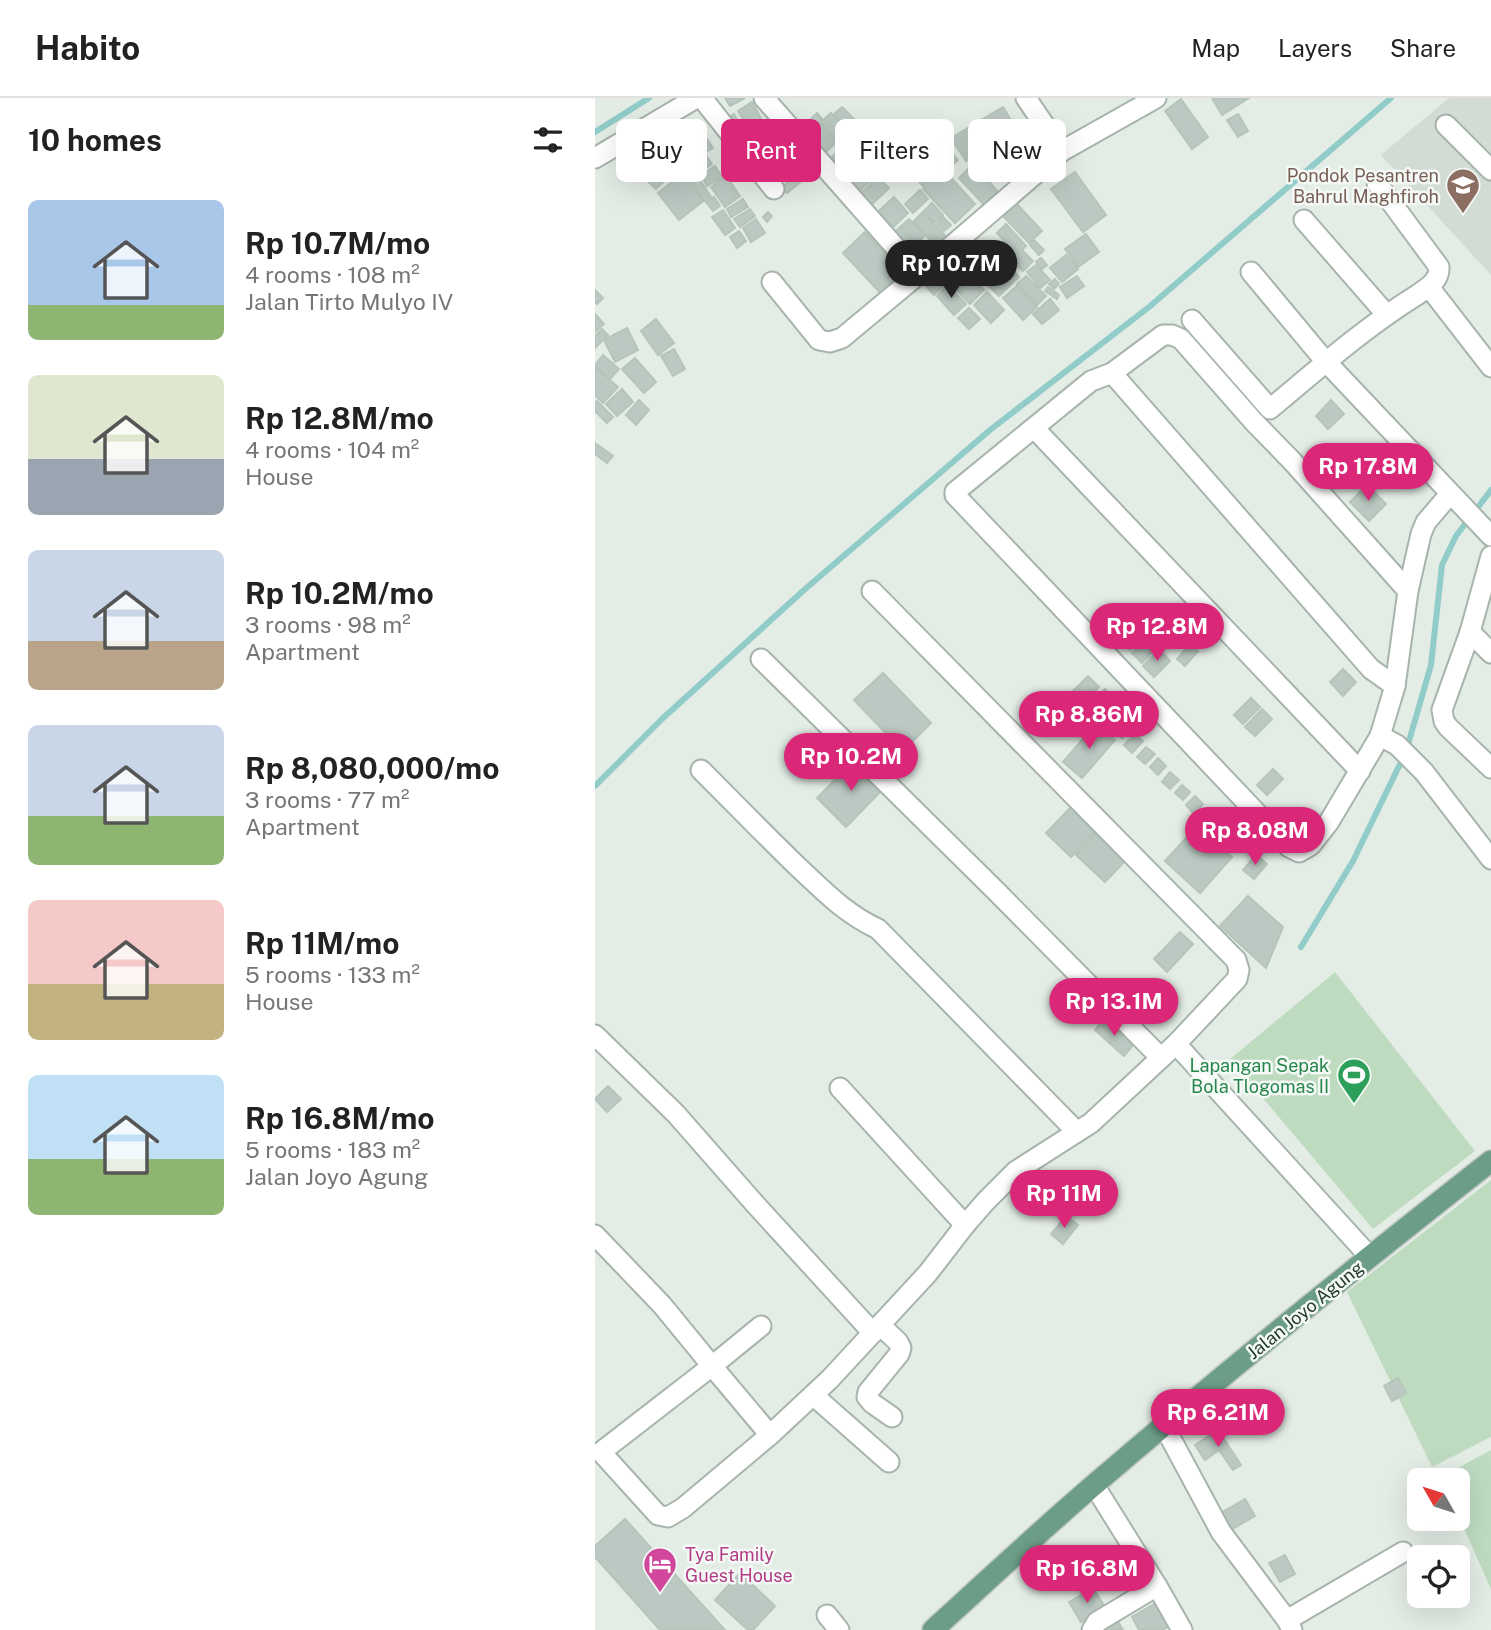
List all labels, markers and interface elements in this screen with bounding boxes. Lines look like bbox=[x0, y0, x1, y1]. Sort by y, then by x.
text: Habito bbox=[35, 29, 140, 67]
text: Map bbox=[1191, 34, 1240, 62]
text: Layers bbox=[1278, 34, 1352, 62]
text: Share bbox=[1390, 34, 1456, 62]
chip: Buy bbox=[616, 119, 707, 182]
chip: Rent bbox=[721, 119, 821, 182]
chip: Filters bbox=[835, 119, 954, 182]
chip: New bbox=[968, 119, 1066, 182]
icon: filters bbox=[529, 121, 567, 159]
text: 10 homes bbox=[28, 122, 162, 158]
place label: Pondok Pesantren Bahrul Maghfiroh bbox=[1287, 165, 1439, 207]
school or university icon: Pondok Pesantren Bahrul Maghfiroh bbox=[1444, 166, 1482, 215]
text: Rp 10.7M/mo bbox=[245, 225, 430, 261]
icon: home bbox=[84, 228, 168, 312]
pin: Rp 10.7M bbox=[879, 240, 1023, 300]
text: Rp 10.7M bbox=[901, 249, 1001, 276]
text: 4 rooms · 108 m² bbox=[245, 261, 420, 288]
text: Jalan Tirto Mulyo IV bbox=[245, 288, 453, 315]
text: Rp 12.8M/mo bbox=[245, 400, 434, 436]
icon: home bbox=[84, 403, 168, 487]
text: 4 rooms · 104 m² bbox=[245, 436, 419, 463]
pin: Rp 17.8M bbox=[1296, 444, 1440, 503]
text: Rp 17.8M bbox=[1318, 452, 1418, 479]
text: House bbox=[245, 463, 313, 490]
text: Rp 10.2M/mo bbox=[245, 575, 434, 611]
icon: home bbox=[84, 578, 168, 662]
pin: Rp 12.8M bbox=[1085, 603, 1229, 663]
text: 3 rooms · 98 m² bbox=[245, 611, 411, 638]
text: Rp 12.8M bbox=[1106, 612, 1208, 639]
text: Apartment bbox=[245, 638, 360, 665]
pin: Rp 8.86M bbox=[1017, 692, 1161, 751]
text: Rp 8.86M bbox=[1035, 700, 1143, 727]
pin: Rp 10.2M bbox=[779, 734, 923, 793]
text: Rp 10.2M bbox=[800, 742, 902, 769]
text: Rp 8,080,000/mo bbox=[245, 750, 499, 786]
icon: home bbox=[84, 753, 168, 837]
text: 3 rooms · 77 m² bbox=[245, 786, 409, 813]
pin: Rp 8.08M bbox=[1183, 808, 1327, 867]
text: Apartment bbox=[245, 813, 360, 840]
text: Rp 8.08M bbox=[1201, 816, 1309, 843]
text: Rp 11M/mo bbox=[245, 925, 399, 961]
icon: home bbox=[84, 928, 168, 1012]
text: 5 rooms · 133 m² bbox=[245, 961, 420, 988]
pin: Rp 13.1M bbox=[1042, 978, 1186, 1038]
text: Rp 13.1M bbox=[1065, 987, 1163, 1014]
text: House bbox=[245, 988, 313, 1015]
place label: Lapangan Sepak Bola Tlogomas II bbox=[1189, 1055, 1329, 1097]
sports icon: Lapangan Sepak Bola Tlogomas II bbox=[1335, 1056, 1373, 1105]
text: Rp 16.8M/mo bbox=[245, 1100, 435, 1136]
icon: home bbox=[84, 1103, 168, 1187]
text: 5 rooms · 183 m² bbox=[245, 1136, 420, 1163]
text: Jalan Joyo Agung bbox=[245, 1163, 428, 1190]
pin: Rp 11M bbox=[1007, 1170, 1121, 1230]
text: Rp 11M bbox=[1026, 1179, 1102, 1206]
street label: Jalan Joyo Agung bbox=[1243, 1257, 1367, 1363]
pin: Rp 6.21M bbox=[1146, 1390, 1290, 1449]
text: Rp 6.21M bbox=[1167, 1398, 1269, 1425]
north arrow bbox=[1407, 1468, 1470, 1531]
map controls bbox=[1407, 1468, 1470, 1608]
place label: Tya Family Guest House bbox=[685, 1544, 793, 1586]
hotel icon: Tya Family Guest House bbox=[641, 1545, 679, 1594]
button: locate bbox=[1407, 1545, 1470, 1608]
pin: Rp 16.8M bbox=[1015, 1546, 1159, 1605]
text: Rp 16.8M bbox=[1036, 1554, 1138, 1581]

